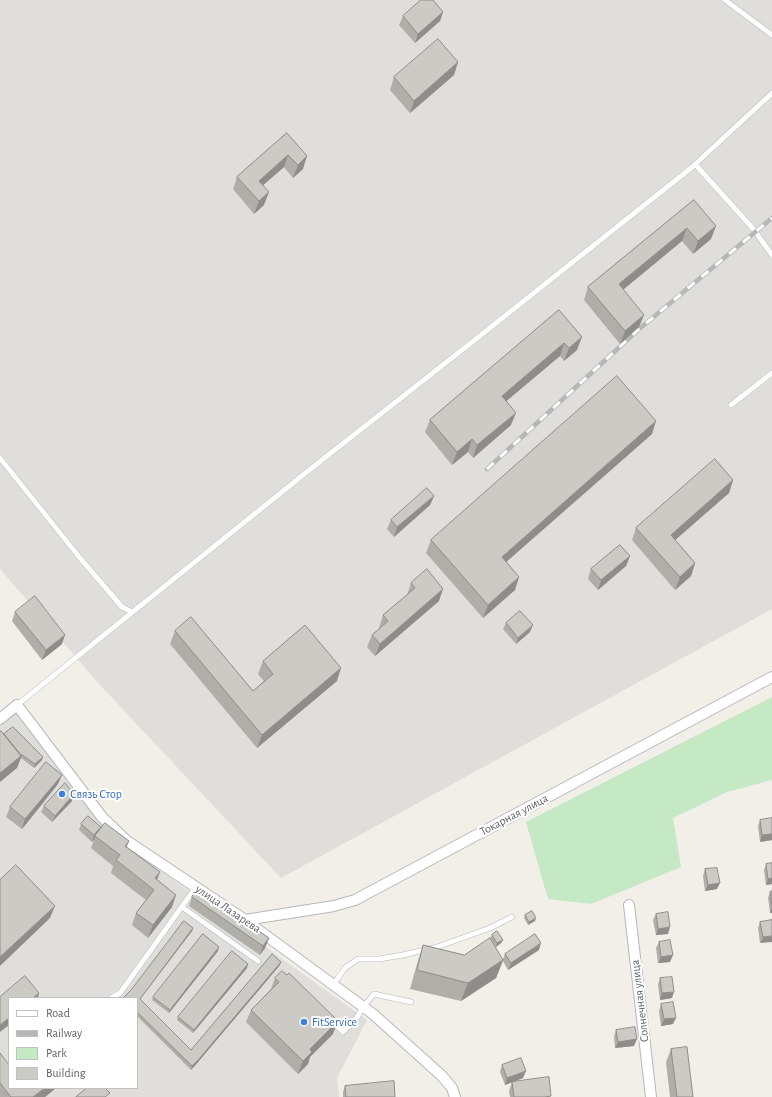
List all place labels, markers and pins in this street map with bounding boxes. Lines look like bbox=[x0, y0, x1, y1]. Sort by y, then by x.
place label: Связь Стор bbox=[70, 787, 122, 801]
marker: Связь Стор bbox=[57, 789, 67, 799]
place label: FitService bbox=[312, 1015, 357, 1029]
marker: FitService bbox=[299, 1017, 309, 1027]

